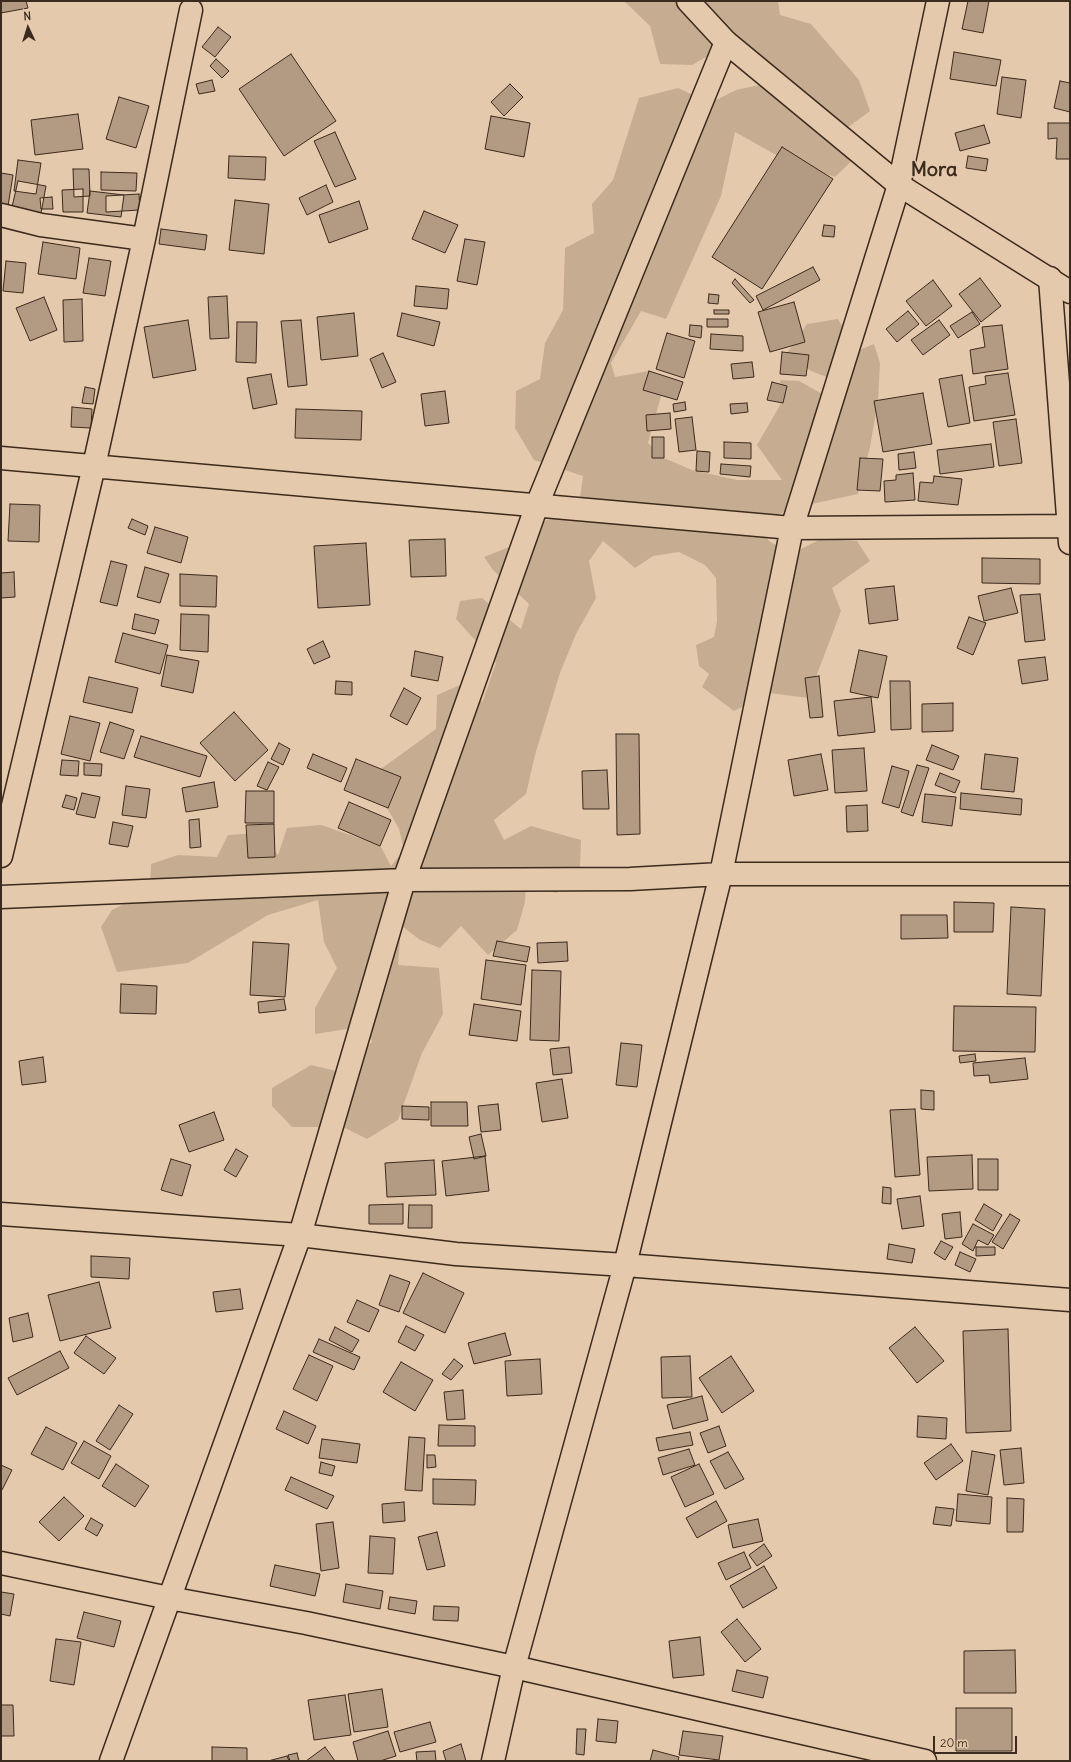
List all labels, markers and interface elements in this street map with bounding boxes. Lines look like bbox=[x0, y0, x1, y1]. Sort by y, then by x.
north arrow bbox=[8, 8, 48, 48]
text: N bbox=[23, 9, 31, 23]
district label: Mora bbox=[911, 158, 957, 182]
scale bar bbox=[935, 1728, 1019, 1754]
text: 20 m bbox=[940, 1735, 968, 1750]

